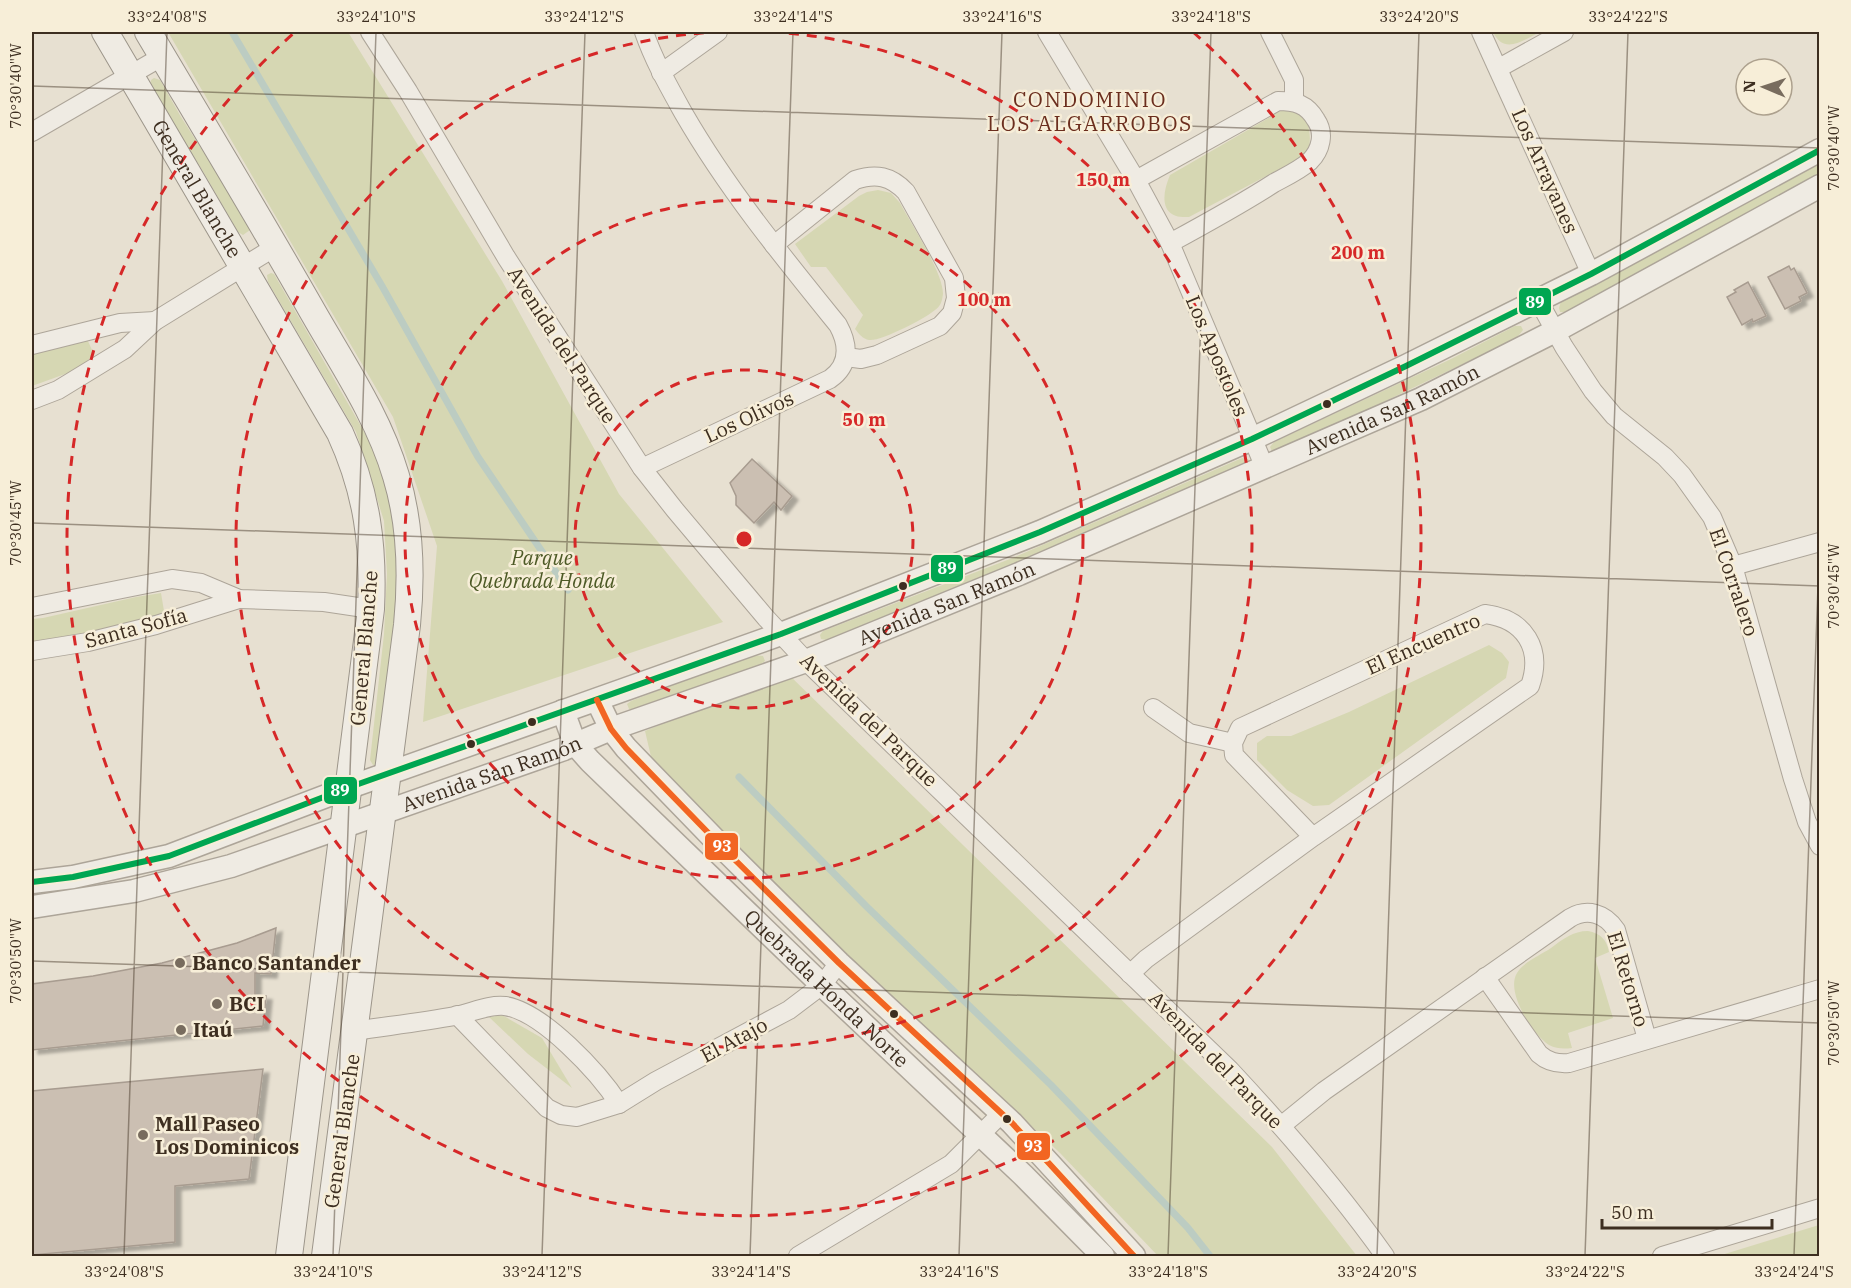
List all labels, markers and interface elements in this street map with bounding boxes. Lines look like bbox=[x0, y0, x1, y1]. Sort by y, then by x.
text: 33°24'08"S bbox=[127, 7, 207, 26]
text: 33°24'10"S bbox=[336, 7, 416, 26]
text: 33°24'12"S bbox=[544, 7, 624, 26]
text: 33°24'14"S bbox=[753, 7, 833, 26]
text: 33°24'16"S bbox=[962, 7, 1042, 26]
text: 33°24'18"S bbox=[1171, 7, 1251, 26]
text: 33°24'20"S bbox=[1379, 7, 1459, 26]
text: 33°24'22"S bbox=[1588, 7, 1668, 26]
text: 70°30'40"W bbox=[6, 43, 25, 129]
north arrow bbox=[1734, 57, 1794, 117]
text: N bbox=[1739, 80, 1759, 93]
district label: CONDOMINIO LOS ALGARROBOS bbox=[987, 85, 1193, 137]
street label: Los Arrayanes bbox=[1506, 104, 1585, 238]
text: 70°30'40"W bbox=[1824, 105, 1843, 191]
street label: General Blanche bbox=[146, 115, 248, 263]
text: 150 m bbox=[1076, 168, 1131, 191]
text: 200 m bbox=[1331, 241, 1386, 264]
street label: Avenida del Parque bbox=[502, 261, 623, 428]
line badge: 89 bbox=[1518, 287, 1552, 316]
text: 100 m bbox=[957, 288, 1012, 311]
street label: Los Apostoles bbox=[1180, 291, 1255, 421]
text: 89 bbox=[1525, 292, 1545, 312]
street label: Avenida San Ramón bbox=[1301, 357, 1484, 461]
street label: Los Olivos bbox=[700, 384, 798, 449]
unlabelled marker bbox=[1321, 398, 1333, 410]
text: 50 m bbox=[842, 408, 886, 431]
text: 70°30'45"W bbox=[6, 480, 25, 566]
street label: El Corralero bbox=[1703, 524, 1766, 640]
centre of rings bbox=[734, 529, 754, 549]
text: 70°30'45"W bbox=[1824, 543, 1843, 629]
park label: Parque Quebrada Honda bbox=[469, 544, 615, 594]
line badge: 89 bbox=[930, 554, 964, 583]
street label: Avenida San Ramón bbox=[854, 555, 1039, 651]
text: 89 bbox=[937, 558, 957, 578]
street label: General Blanche bbox=[343, 569, 384, 727]
unlabelled marker bbox=[897, 580, 909, 592]
street label: Santa Sofía bbox=[82, 601, 190, 654]
street label: El Encuentro bbox=[1361, 606, 1484, 681]
street label: Avenida del Parque bbox=[795, 647, 944, 792]
unlabelled marker bbox=[526, 716, 538, 728]
street label: Avenida San Ramón bbox=[398, 729, 586, 818]
unlabelled marker bbox=[465, 738, 477, 750]
line badge: 89 bbox=[323, 776, 358, 805]
text: 89 bbox=[330, 780, 350, 800]
line badge: 93 bbox=[704, 832, 739, 861]
text: 93 bbox=[712, 836, 732, 856]
street label: Quebrada Honda Norte bbox=[739, 903, 915, 1073]
text: 70°30'50"W bbox=[6, 918, 25, 1004]
street label: El Retorno bbox=[1601, 928, 1656, 1030]
place label: Banco Santander bbox=[192, 949, 361, 976]
marker: Banco Santander bbox=[173, 956, 187, 970]
text: 70°30'50"W bbox=[1824, 980, 1843, 1066]
street label: Avenida del Parque bbox=[1144, 985, 1289, 1134]
place label: BCI bbox=[229, 990, 264, 1017]
marker: BCI bbox=[210, 997, 224, 1011]
unlabelled marker bbox=[888, 1008, 900, 1020]
street label: El Atajo bbox=[696, 1011, 772, 1068]
place label: Itaú bbox=[193, 1016, 233, 1043]
marker: Itaú bbox=[174, 1023, 188, 1037]
street label: General Blanche bbox=[317, 1052, 366, 1210]
place label: Mall Paseo Los Dominicos bbox=[155, 1110, 299, 1160]
unlabelled marker bbox=[1001, 1113, 1013, 1125]
marker: Mall Paseo Los Dominicos bbox=[136, 1128, 150, 1142]
line badge: 93 bbox=[1016, 1132, 1051, 1161]
text: 93 bbox=[1023, 1136, 1043, 1156]
scale bar bbox=[1602, 1192, 1772, 1230]
text: 50 m bbox=[1611, 1201, 1654, 1224]
text: 33°24'08"S bbox=[84, 1262, 164, 1281]
text: 33°24'10"S bbox=[293, 1262, 373, 1281]
text: 33°24'12"S bbox=[502, 1262, 582, 1281]
text: 33°24'14"S bbox=[711, 1262, 791, 1281]
text: 33°24'16"S bbox=[919, 1262, 999, 1281]
text: 33°24'18"S bbox=[1128, 1262, 1208, 1281]
text: 33°24'20"S bbox=[1337, 1262, 1417, 1281]
text: 33°24'22"S bbox=[1545, 1262, 1625, 1281]
text: 33°24'24"S bbox=[1754, 1262, 1834, 1281]

